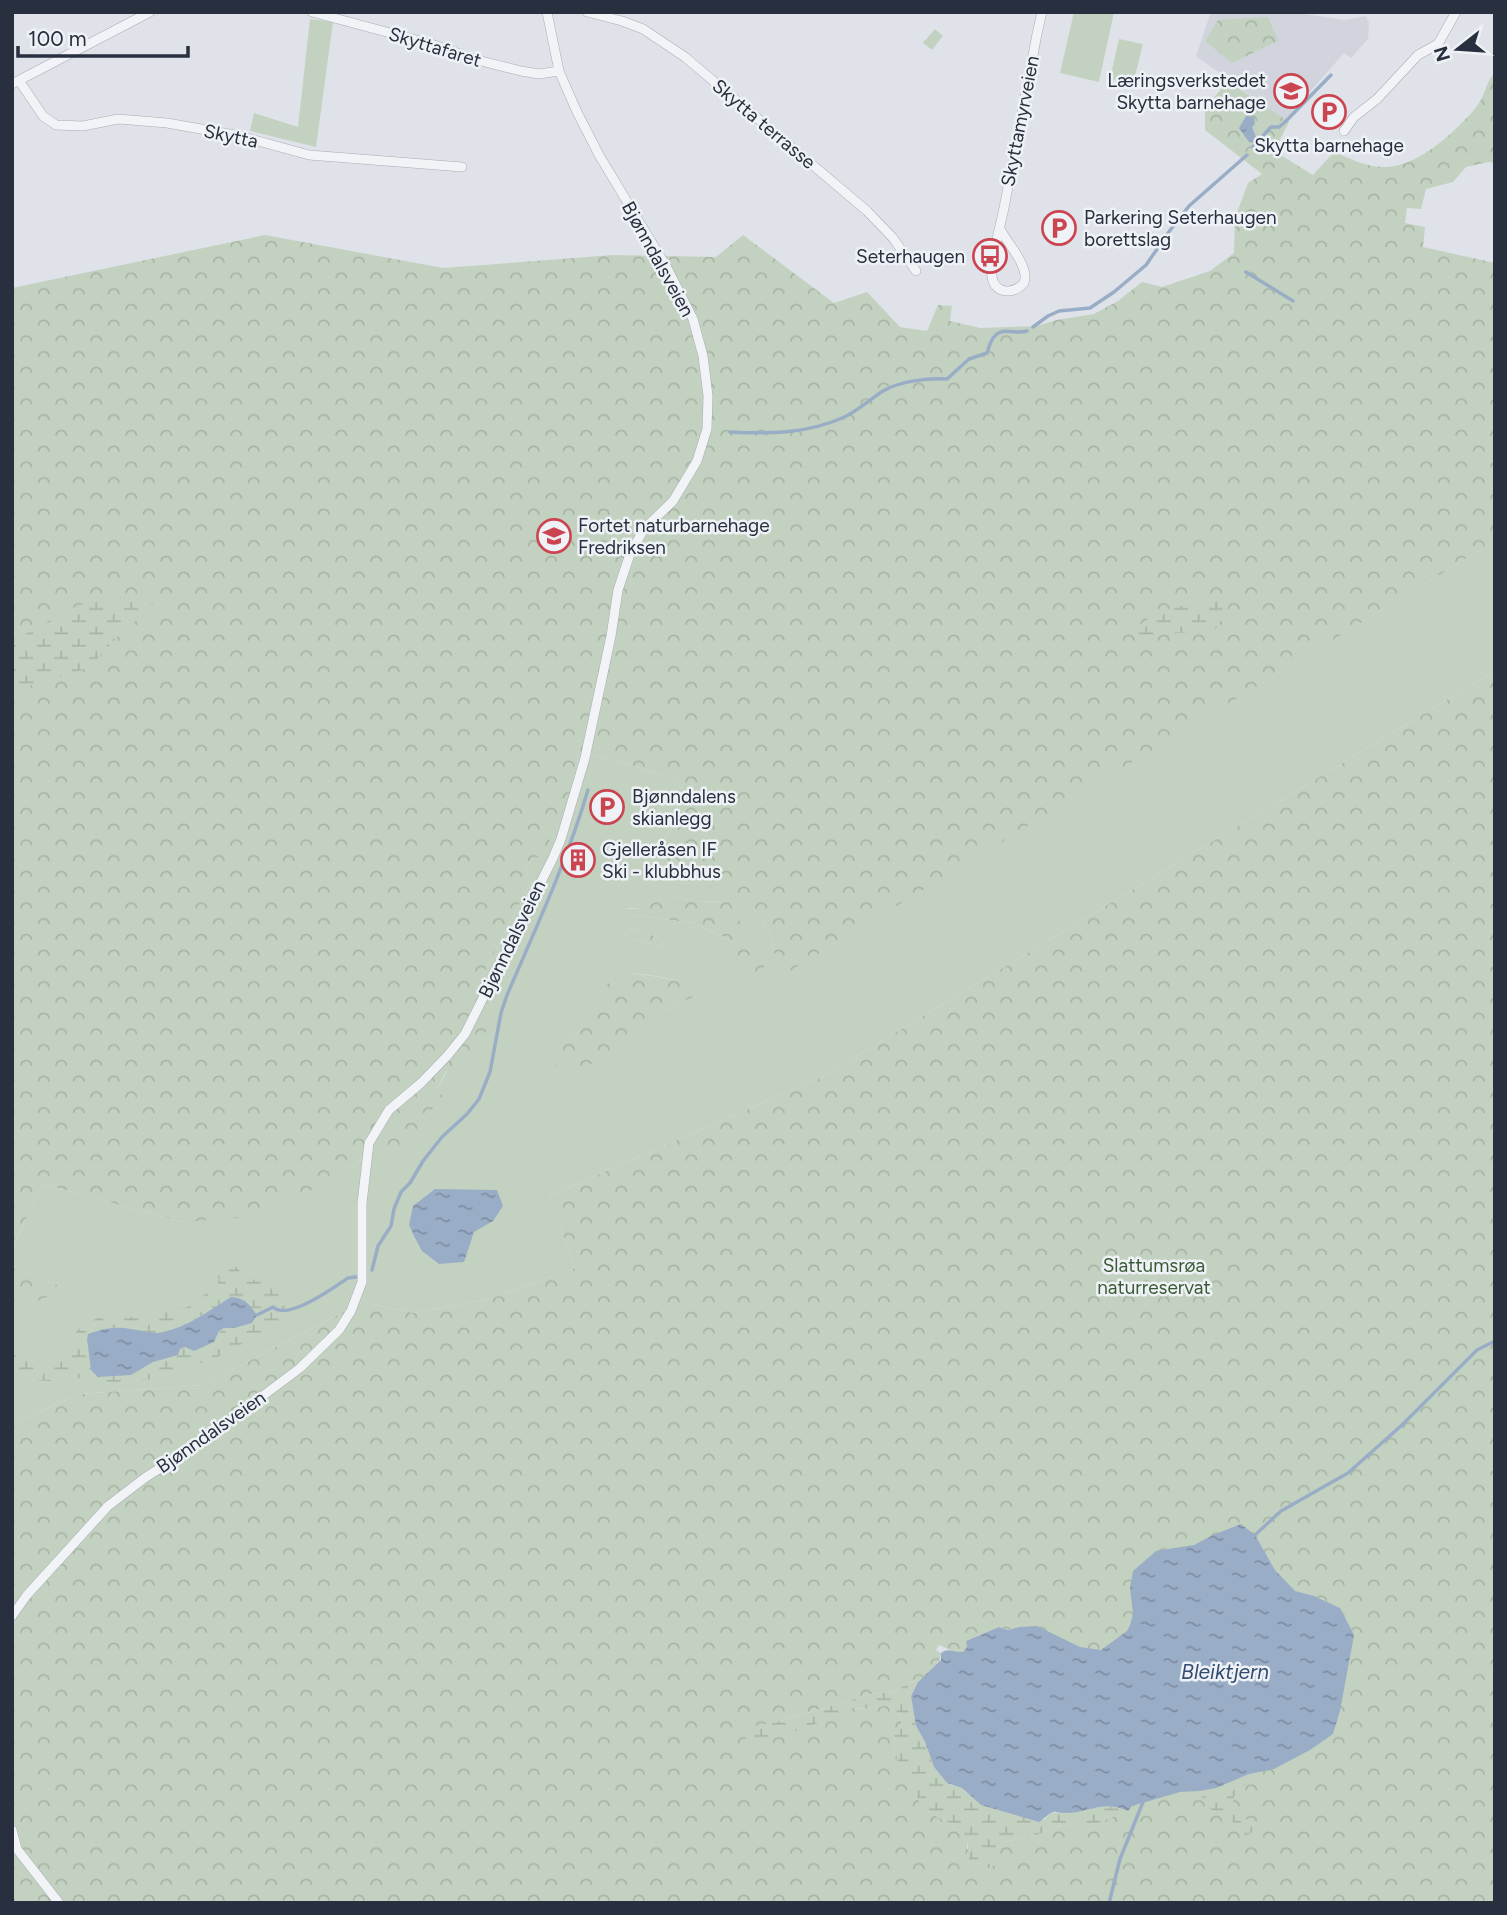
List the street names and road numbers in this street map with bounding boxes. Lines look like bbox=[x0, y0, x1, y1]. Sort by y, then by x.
street label: Skyttafaret bbox=[386, 22, 484, 72]
street label: Skyttamyrveien bbox=[996, 54, 1044, 188]
street label: Skytta terrasse bbox=[708, 74, 820, 174]
street label: Skytta bbox=[202, 119, 260, 153]
street label: Bjønndalsveien bbox=[617, 197, 699, 321]
street label: Bjønndalsveien bbox=[474, 876, 550, 1002]
street label: Bjønndalsveien bbox=[152, 1386, 270, 1478]

